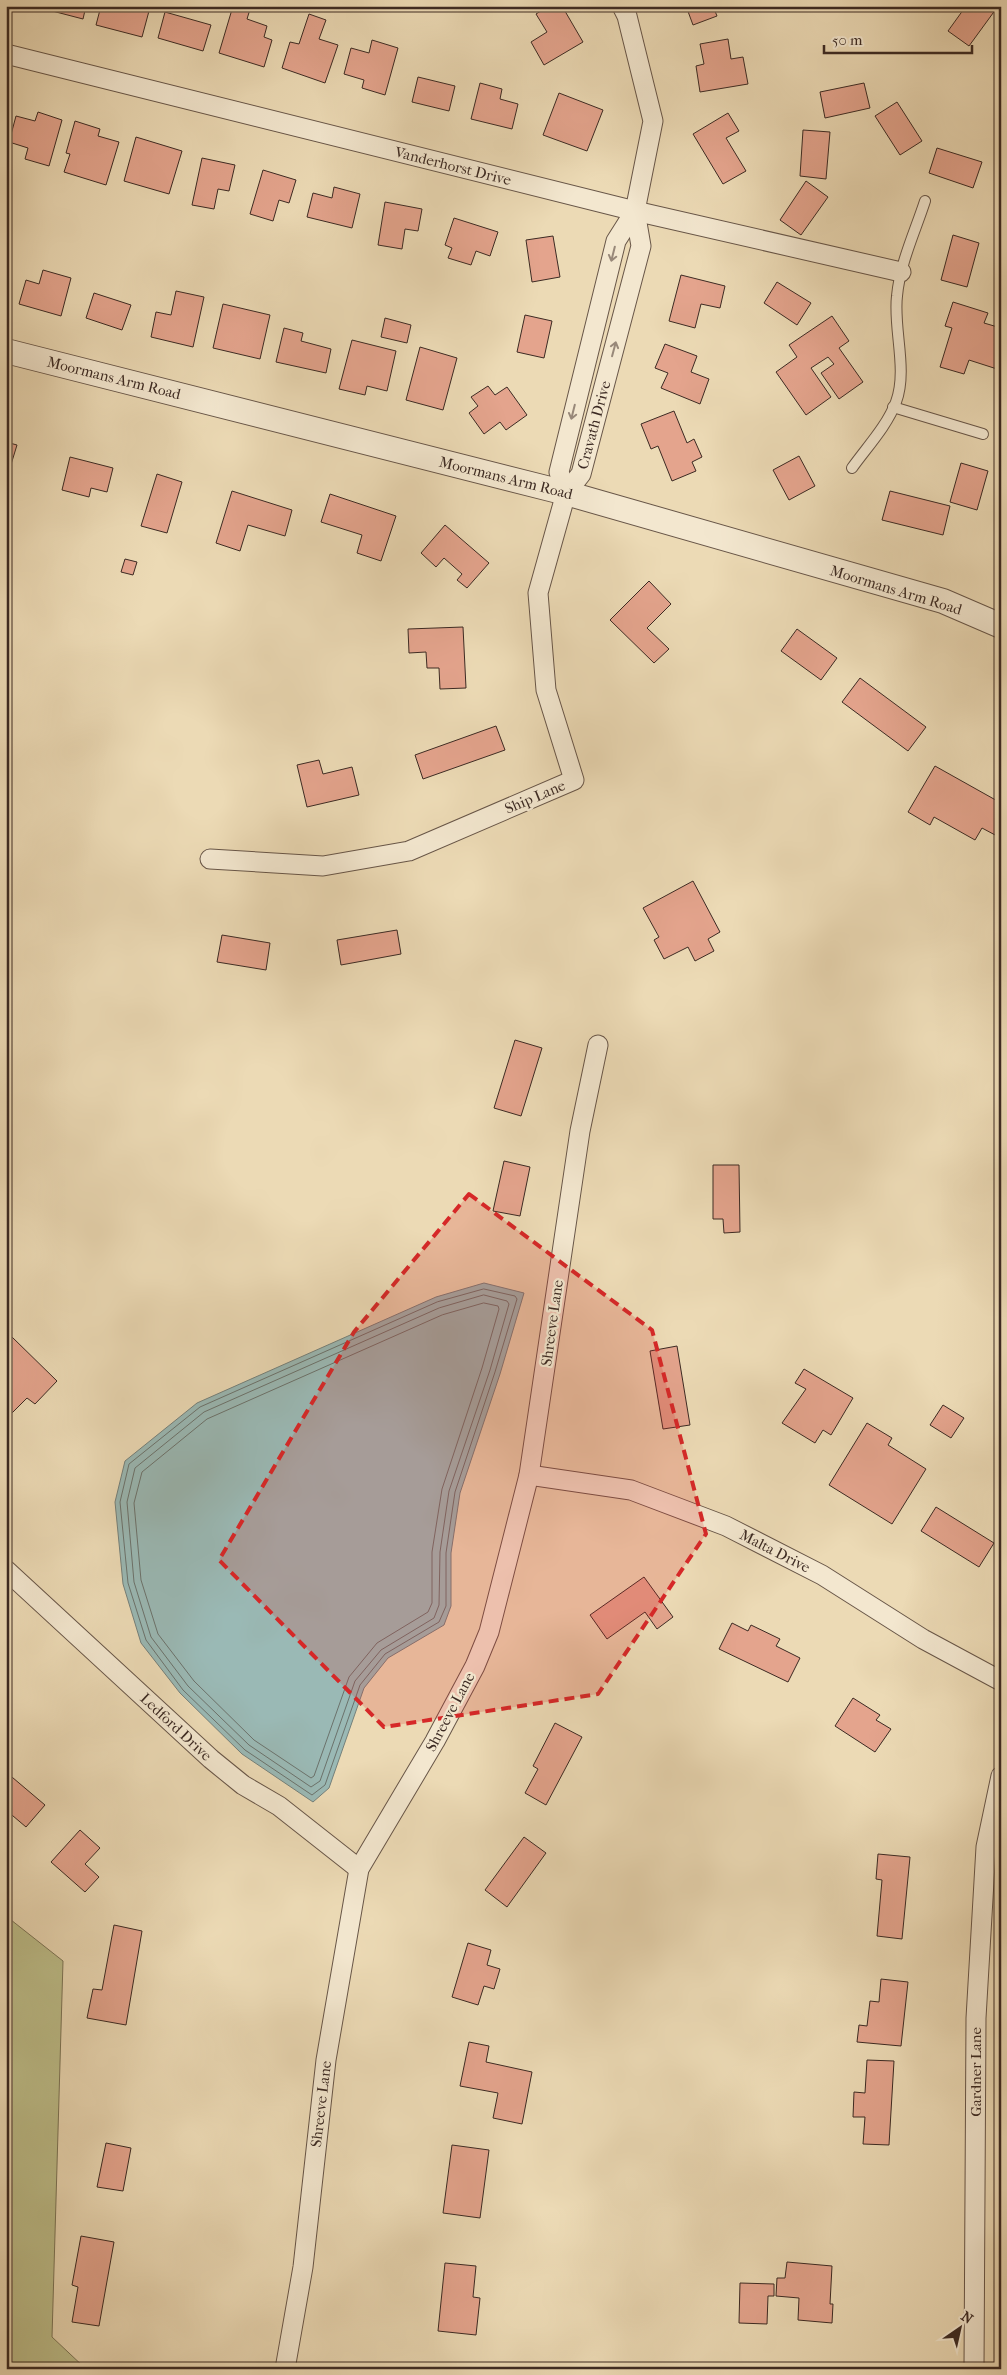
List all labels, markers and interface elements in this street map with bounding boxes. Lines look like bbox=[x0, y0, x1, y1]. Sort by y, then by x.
scale bar bbox=[824, 22, 972, 54]
text: 50 m bbox=[832, 31, 863, 49]
street label: Vanderhorst Drive bbox=[392, 143, 514, 189]
one-way arrow bbox=[608, 246, 617, 262]
one-way arrow bbox=[610, 341, 619, 357]
street label: Moormans Arm Road bbox=[45, 353, 183, 404]
street label: Cravath Drive bbox=[574, 378, 615, 471]
one-way arrow bbox=[568, 404, 578, 420]
street label: Moormans Arm Road bbox=[437, 453, 575, 504]
street label: Moormans Arm Road bbox=[828, 561, 965, 619]
street label: Ship Lane bbox=[502, 776, 569, 818]
street label: Shreeve Lane bbox=[537, 1278, 567, 1367]
street label: Malta Drive bbox=[737, 1526, 814, 1577]
street label: Shreeve Lane bbox=[422, 1669, 479, 1755]
street label: Ledford Drive bbox=[137, 1689, 216, 1765]
street label: Gardner Lane bbox=[967, 2027, 985, 2117]
street label: Shreeve Lane bbox=[307, 2059, 335, 2148]
north arrow bbox=[934, 2302, 984, 2352]
text: N bbox=[958, 2308, 976, 2328]

